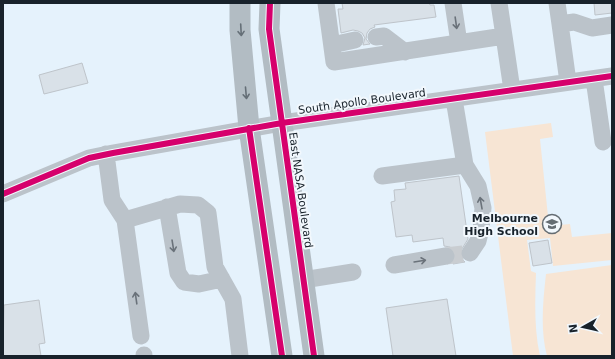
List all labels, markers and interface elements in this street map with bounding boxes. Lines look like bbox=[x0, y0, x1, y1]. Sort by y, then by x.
one-way arrow bbox=[452, 16, 460, 29]
one-way arrow bbox=[237, 23, 244, 36]
one-way arrow bbox=[242, 86, 250, 99]
street label: South Apollo Boulevard bbox=[297, 86, 427, 117]
street label: East NASA Boulevard bbox=[286, 131, 315, 249]
one-way arrow bbox=[477, 197, 485, 210]
place label: Melbourne High School bbox=[464, 212, 538, 238]
school or university icon: Melbourne High School bbox=[541, 213, 563, 235]
one-way arrow bbox=[169, 239, 177, 252]
one-way arrow bbox=[413, 257, 426, 265]
one-way arrow bbox=[132, 292, 140, 305]
north arrow bbox=[563, 307, 603, 347]
text: N bbox=[567, 323, 581, 334]

